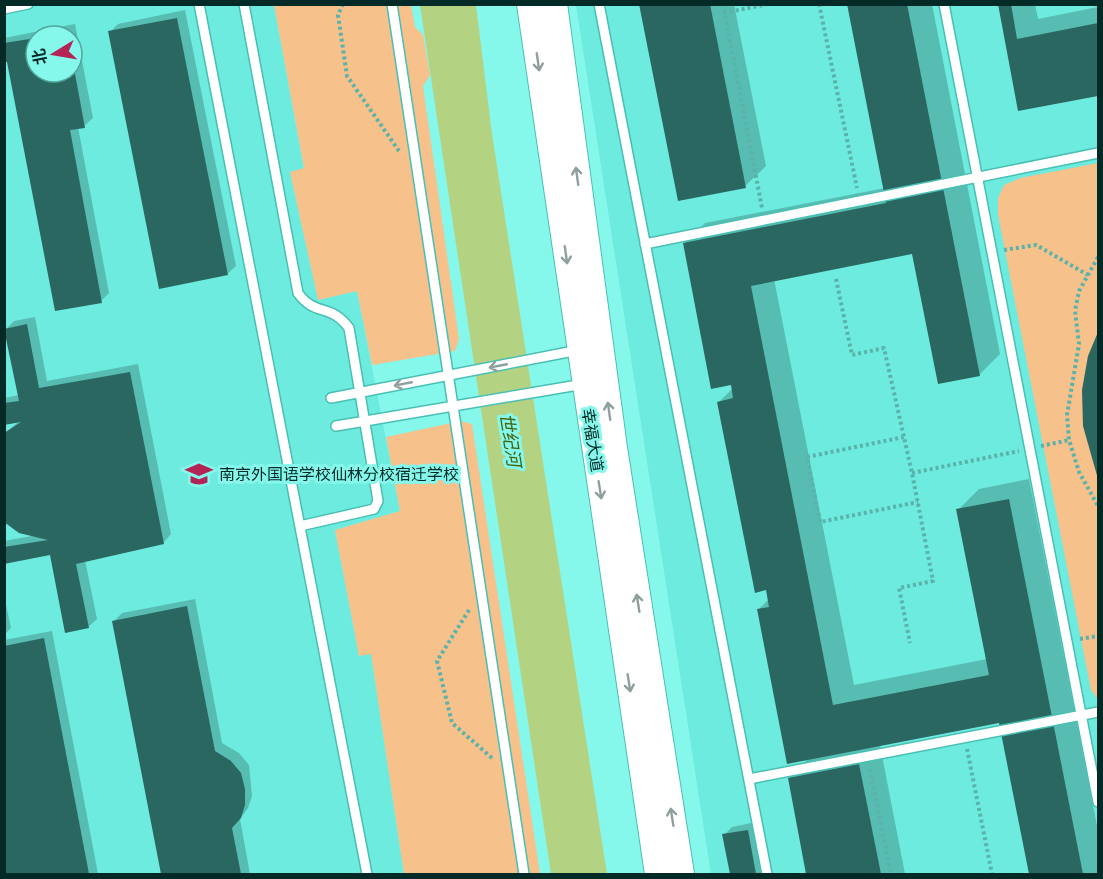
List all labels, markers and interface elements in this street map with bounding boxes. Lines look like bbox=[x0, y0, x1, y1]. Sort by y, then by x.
north arrow bbox=[24, 24, 84, 84]
text: 北 bbox=[28, 47, 51, 67]
one-way arrow bbox=[533, 52, 544, 72]
one-way arrow bbox=[571, 166, 582, 186]
one-way arrow bbox=[560, 245, 571, 265]
one-way arrow bbox=[489, 361, 509, 372]
one-way arrow bbox=[394, 379, 413, 390]
one-way arrow bbox=[604, 401, 615, 421]
street label: 幸福大道 bbox=[578, 407, 608, 473]
water label: 世纪河 bbox=[495, 411, 527, 471]
school or university icon: 南京外国语学校仙林分校宿迁学校 bbox=[184, 459, 214, 489]
place label: 南京外国语学校仙林分校宿迁学校 bbox=[219, 464, 459, 484]
one-way arrow bbox=[595, 480, 606, 499]
one-way arrow bbox=[633, 594, 644, 614]
one-way arrow bbox=[624, 672, 635, 692]
one-way arrow bbox=[666, 807, 677, 827]

